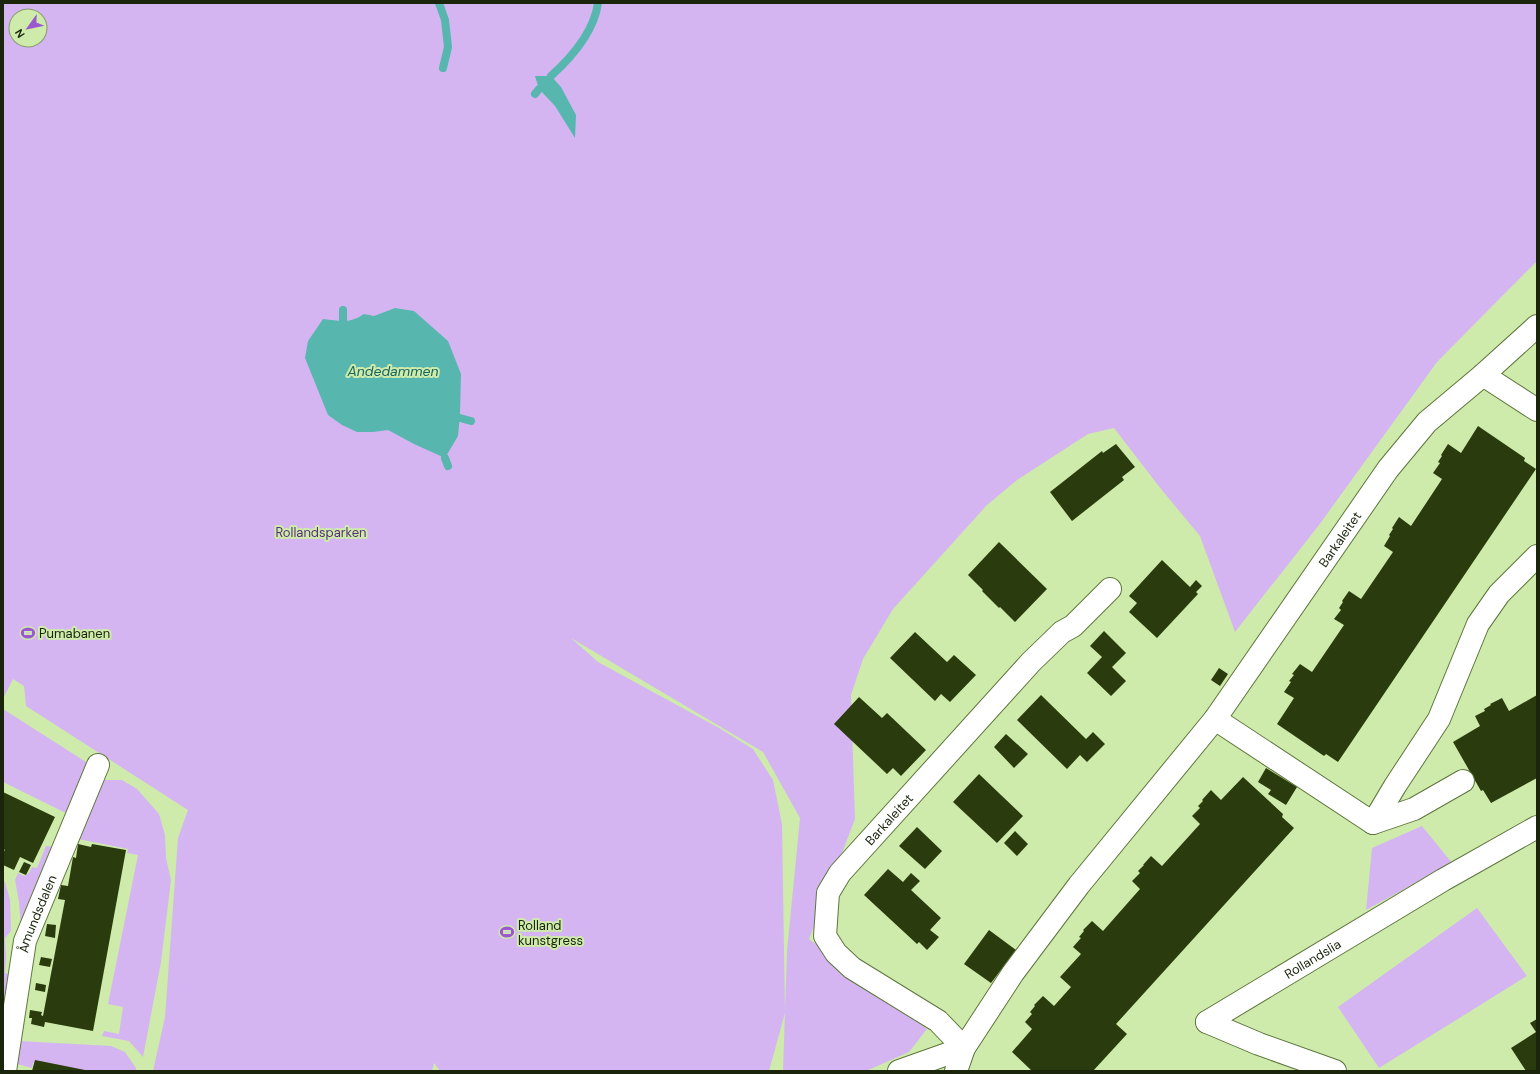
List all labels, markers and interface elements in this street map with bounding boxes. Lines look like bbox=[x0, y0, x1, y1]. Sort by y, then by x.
north arrow bbox=[8, 8, 48, 48]
text: N bbox=[12, 26, 28, 41]
water label: Andedammen bbox=[346, 362, 439, 380]
street label: Barkaleitet bbox=[1315, 508, 1365, 570]
park label: Rollandsparken bbox=[275, 524, 367, 541]
sports icon: Pumabanen bbox=[20, 625, 36, 641]
place label: Pumabanen bbox=[39, 625, 110, 642]
street label: Barkaleitet bbox=[861, 790, 917, 849]
street label: Åmundsdalen bbox=[15, 872, 60, 954]
place label: Rolland kunstgress bbox=[518, 917, 583, 949]
sports icon: Rolland kunstgress bbox=[499, 924, 515, 940]
street label: Rollandslia bbox=[1281, 935, 1344, 983]

